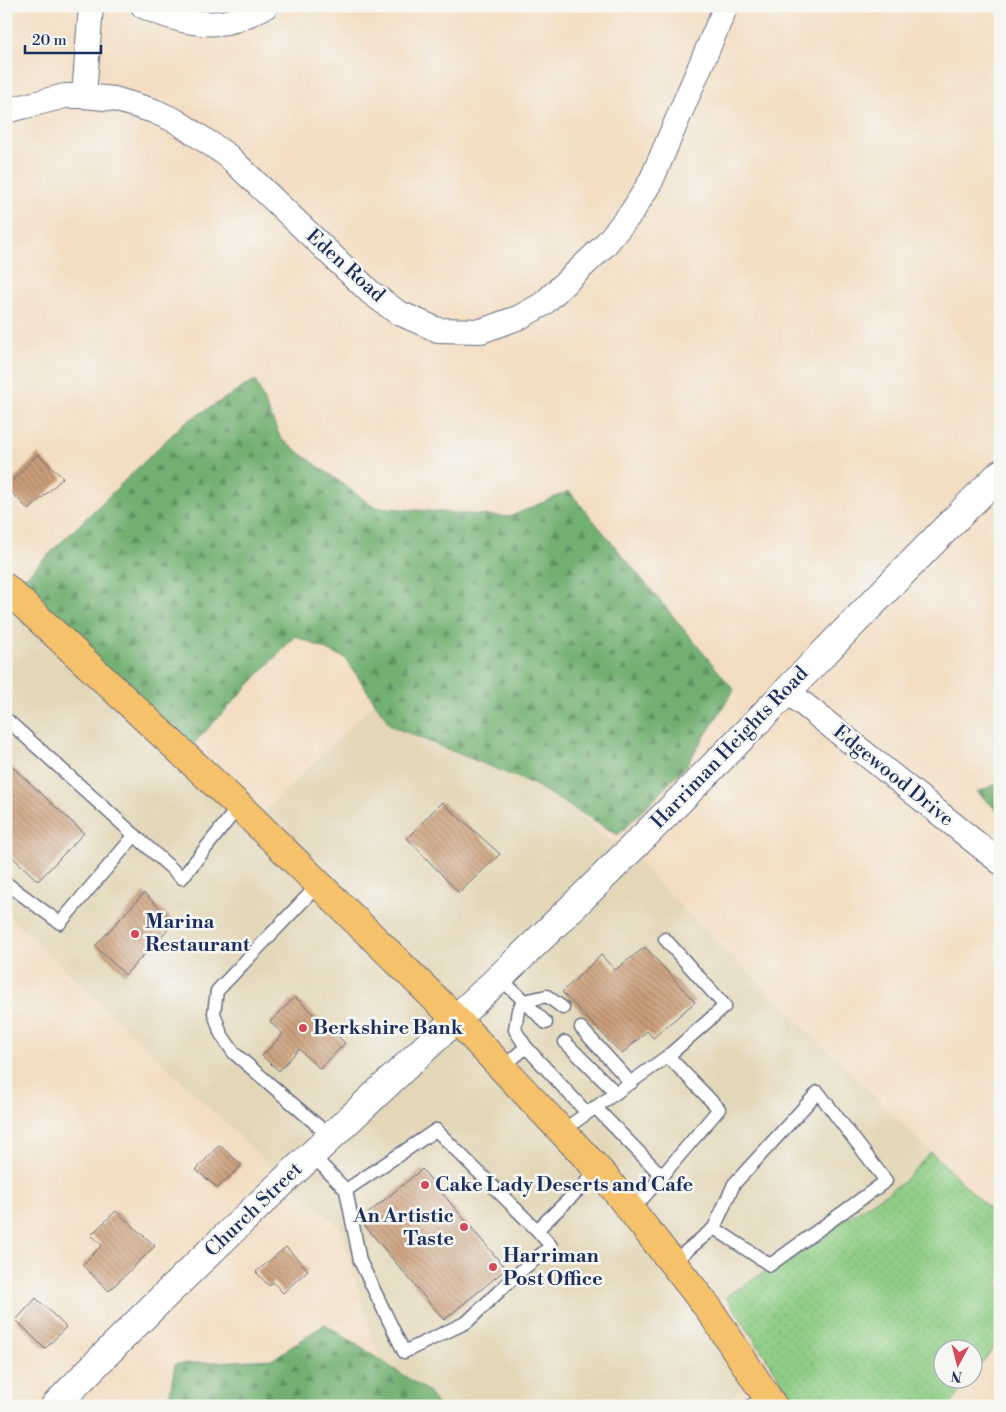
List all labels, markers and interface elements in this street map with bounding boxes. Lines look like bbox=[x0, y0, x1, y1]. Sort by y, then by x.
scale bar bbox=[25, 22, 101, 54]
text: 20 m bbox=[32, 31, 67, 50]
street label: Eden Road bbox=[300, 224, 390, 308]
street label: Harriman Heights Road bbox=[646, 661, 814, 834]
street label: Edgewood Drive bbox=[828, 720, 958, 832]
place label: Marina Restaurant bbox=[145, 910, 251, 958]
marker: Marina Restaurant bbox=[129, 928, 141, 940]
place label: Berkshire Bank bbox=[313, 1016, 464, 1041]
marker: Berkshire Bank bbox=[297, 1022, 309, 1034]
street label: Church Street bbox=[200, 1157, 308, 1263]
place label: Cake Lady Deserts and Cafe bbox=[435, 1173, 693, 1198]
marker: Cake Lady Deserts and Cafe bbox=[419, 1179, 431, 1191]
place label: An Artistic Taste bbox=[352, 1204, 454, 1252]
marker: An Artistic Taste bbox=[458, 1221, 470, 1233]
place label: Harriman Post Office bbox=[503, 1244, 603, 1292]
marker: Harriman Post Office bbox=[487, 1261, 499, 1273]
north arrow bbox=[934, 1340, 984, 1390]
text: N bbox=[950, 1366, 963, 1386]

